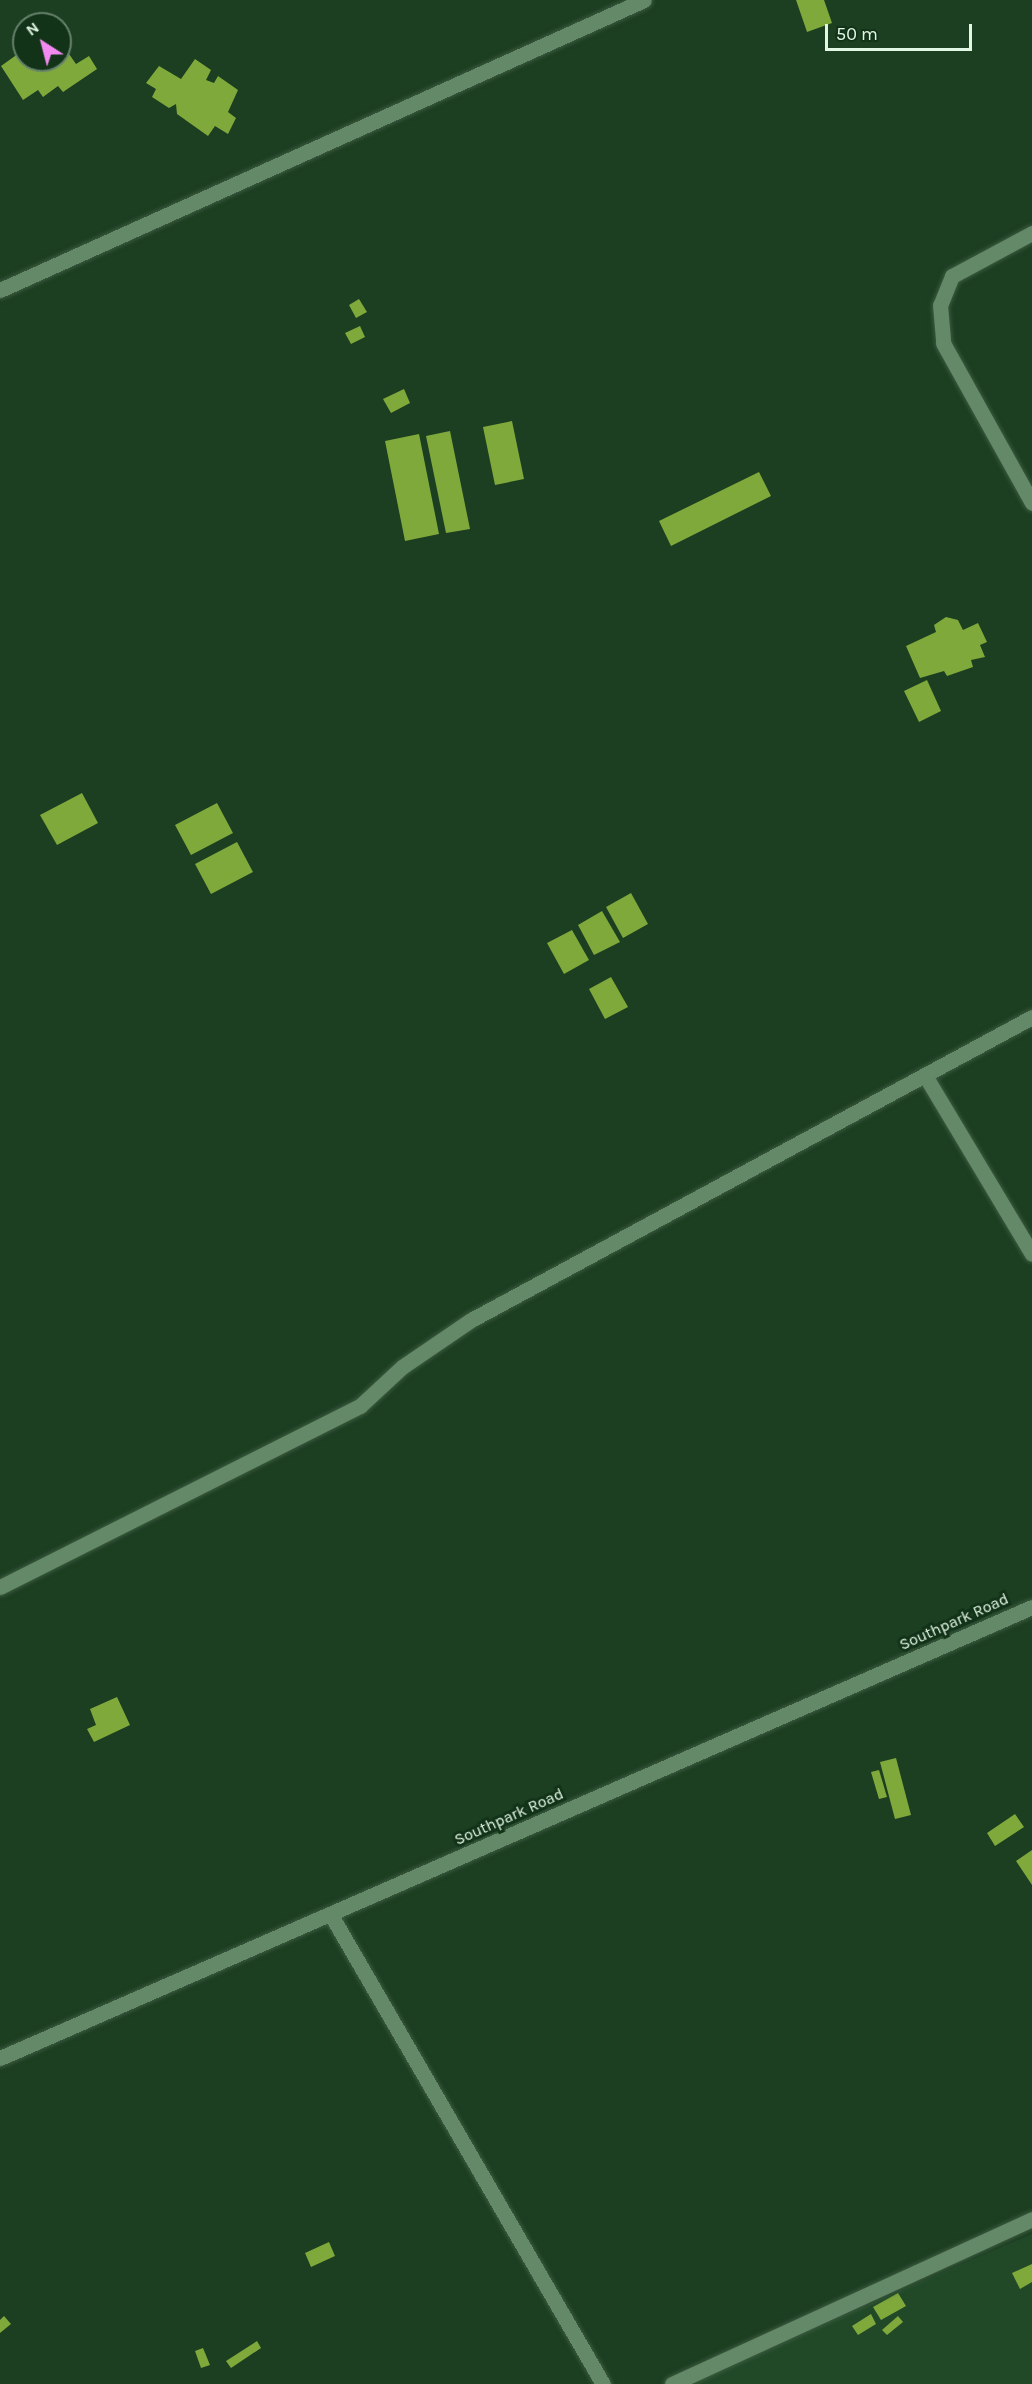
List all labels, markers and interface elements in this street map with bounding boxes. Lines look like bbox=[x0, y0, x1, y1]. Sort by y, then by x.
north arrow bbox=[12, 12, 72, 72]
scale bar bbox=[828, 12, 975, 50]
text: N bbox=[22, 18, 43, 40]
text: 50 m bbox=[836, 23, 878, 45]
street label: Southpark Road bbox=[896, 1589, 1012, 1655]
street label: Southpark Road bbox=[451, 1784, 567, 1850]

